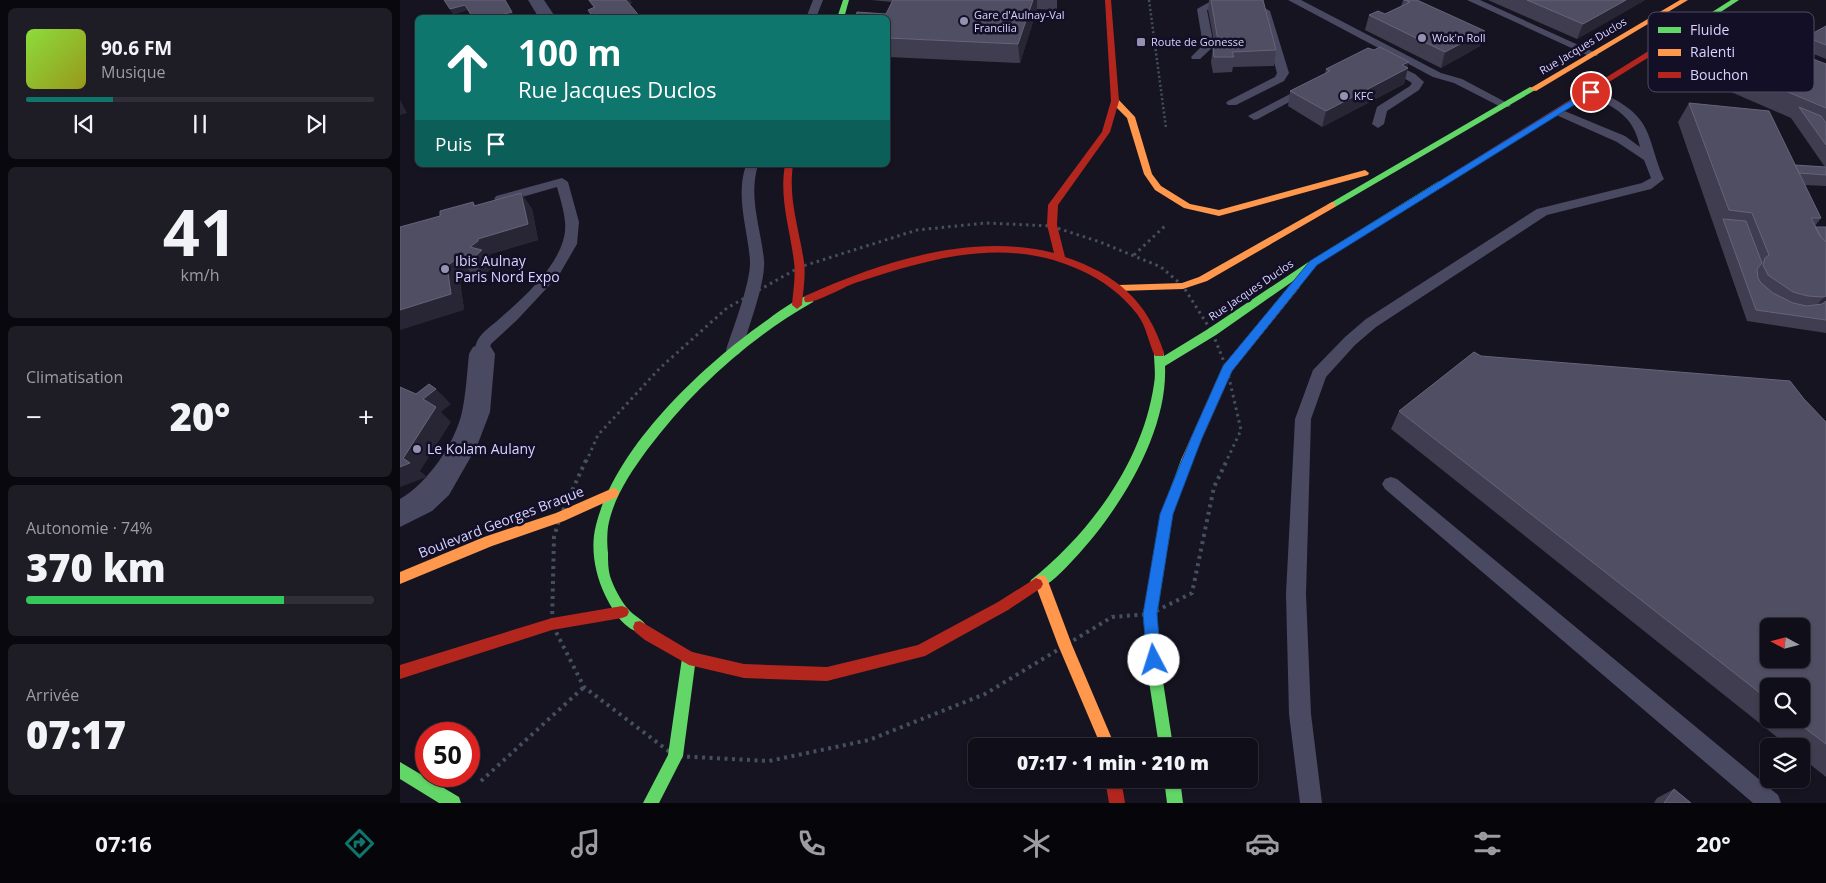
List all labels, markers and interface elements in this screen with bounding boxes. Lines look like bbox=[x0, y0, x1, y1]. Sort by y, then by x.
place label: Gare d'Aulnay-Val Francilia bbox=[974, 7, 1065, 35]
legend bbox=[1648, 12, 1814, 92]
street label: Rue Jacques Duclos bbox=[1536, 14, 1629, 78]
marker: Gare d'Aulnay-Val Francilia bbox=[958, 15, 970, 27]
text: Fluide bbox=[1690, 20, 1729, 39]
text: 100 m bbox=[518, 29, 622, 76]
place label: Wok'n Roll bbox=[1432, 30, 1486, 45]
marker: Wok'n Roll bbox=[1416, 32, 1428, 44]
place label: Route de Gonesse bbox=[1151, 34, 1244, 49]
text: 90.6 FM bbox=[101, 35, 172, 61]
icon: ahead bbox=[435, 35, 500, 100]
marker: Route de Gonesse bbox=[1135, 36, 1147, 48]
text: Ralenti bbox=[1690, 42, 1735, 61]
text: Musique bbox=[101, 61, 165, 83]
text: Bouchon bbox=[1690, 65, 1748, 84]
pin bbox=[1570, 71, 1612, 113]
text: Rue Jacques Duclos bbox=[518, 74, 717, 104]
icon: arrive bbox=[1577, 78, 1605, 106]
place label: KFC bbox=[1354, 88, 1373, 103]
marker: KFC bbox=[1338, 90, 1350, 102]
icon: previous bbox=[70, 110, 98, 138]
icon: pause bbox=[186, 110, 214, 138]
icon: next bbox=[302, 110, 330, 138]
icon: arrive bbox=[482, 130, 510, 158]
text: Puis bbox=[435, 131, 472, 157]
text: 41 bbox=[163, 187, 237, 275]
place label: Ibis Aulnay Paris Nord Expo bbox=[455, 251, 560, 286]
street label: Rue Jacques Duclos bbox=[1205, 256, 1296, 324]
marker: Ibis Aulnay Paris Nord Expo bbox=[439, 263, 451, 275]
text: km/h bbox=[181, 264, 219, 286]
text: Climatisation bbox=[26, 366, 123, 388]
text: 20° bbox=[170, 390, 230, 442]
text: − bbox=[26, 397, 42, 435]
text: + bbox=[358, 397, 374, 435]
place label: Le Kolam Aulany bbox=[427, 439, 536, 458]
marker: Le Kolam Aulany bbox=[411, 443, 423, 455]
street label: Boulevard Georges Braque bbox=[415, 481, 586, 562]
text: Autonomie · 74% bbox=[26, 517, 153, 539]
text: 370 km bbox=[26, 541, 166, 593]
north arrow bbox=[1760, 618, 1810, 668]
map controls bbox=[1760, 618, 1810, 788]
position arrow bbox=[1127, 633, 1179, 685]
button: search bbox=[1760, 678, 1810, 728]
text: Arrivée bbox=[26, 684, 79, 706]
text: 07:17 bbox=[26, 708, 126, 760]
speed limit sign: 50 bbox=[415, 722, 480, 787]
button: layers bbox=[1760, 738, 1810, 788]
text: 07:17 · 1 min · 210 m bbox=[1017, 750, 1209, 776]
icon: directions bbox=[342, 826, 377, 861]
icon: music bbox=[568, 826, 603, 861]
icon: phone bbox=[794, 826, 829, 861]
icon: climate bbox=[1019, 826, 1054, 861]
icon: car bbox=[1245, 826, 1280, 861]
icon: filters bbox=[1470, 826, 1505, 861]
text: 07:16 bbox=[95, 828, 152, 858]
text: 20° bbox=[1696, 828, 1731, 858]

